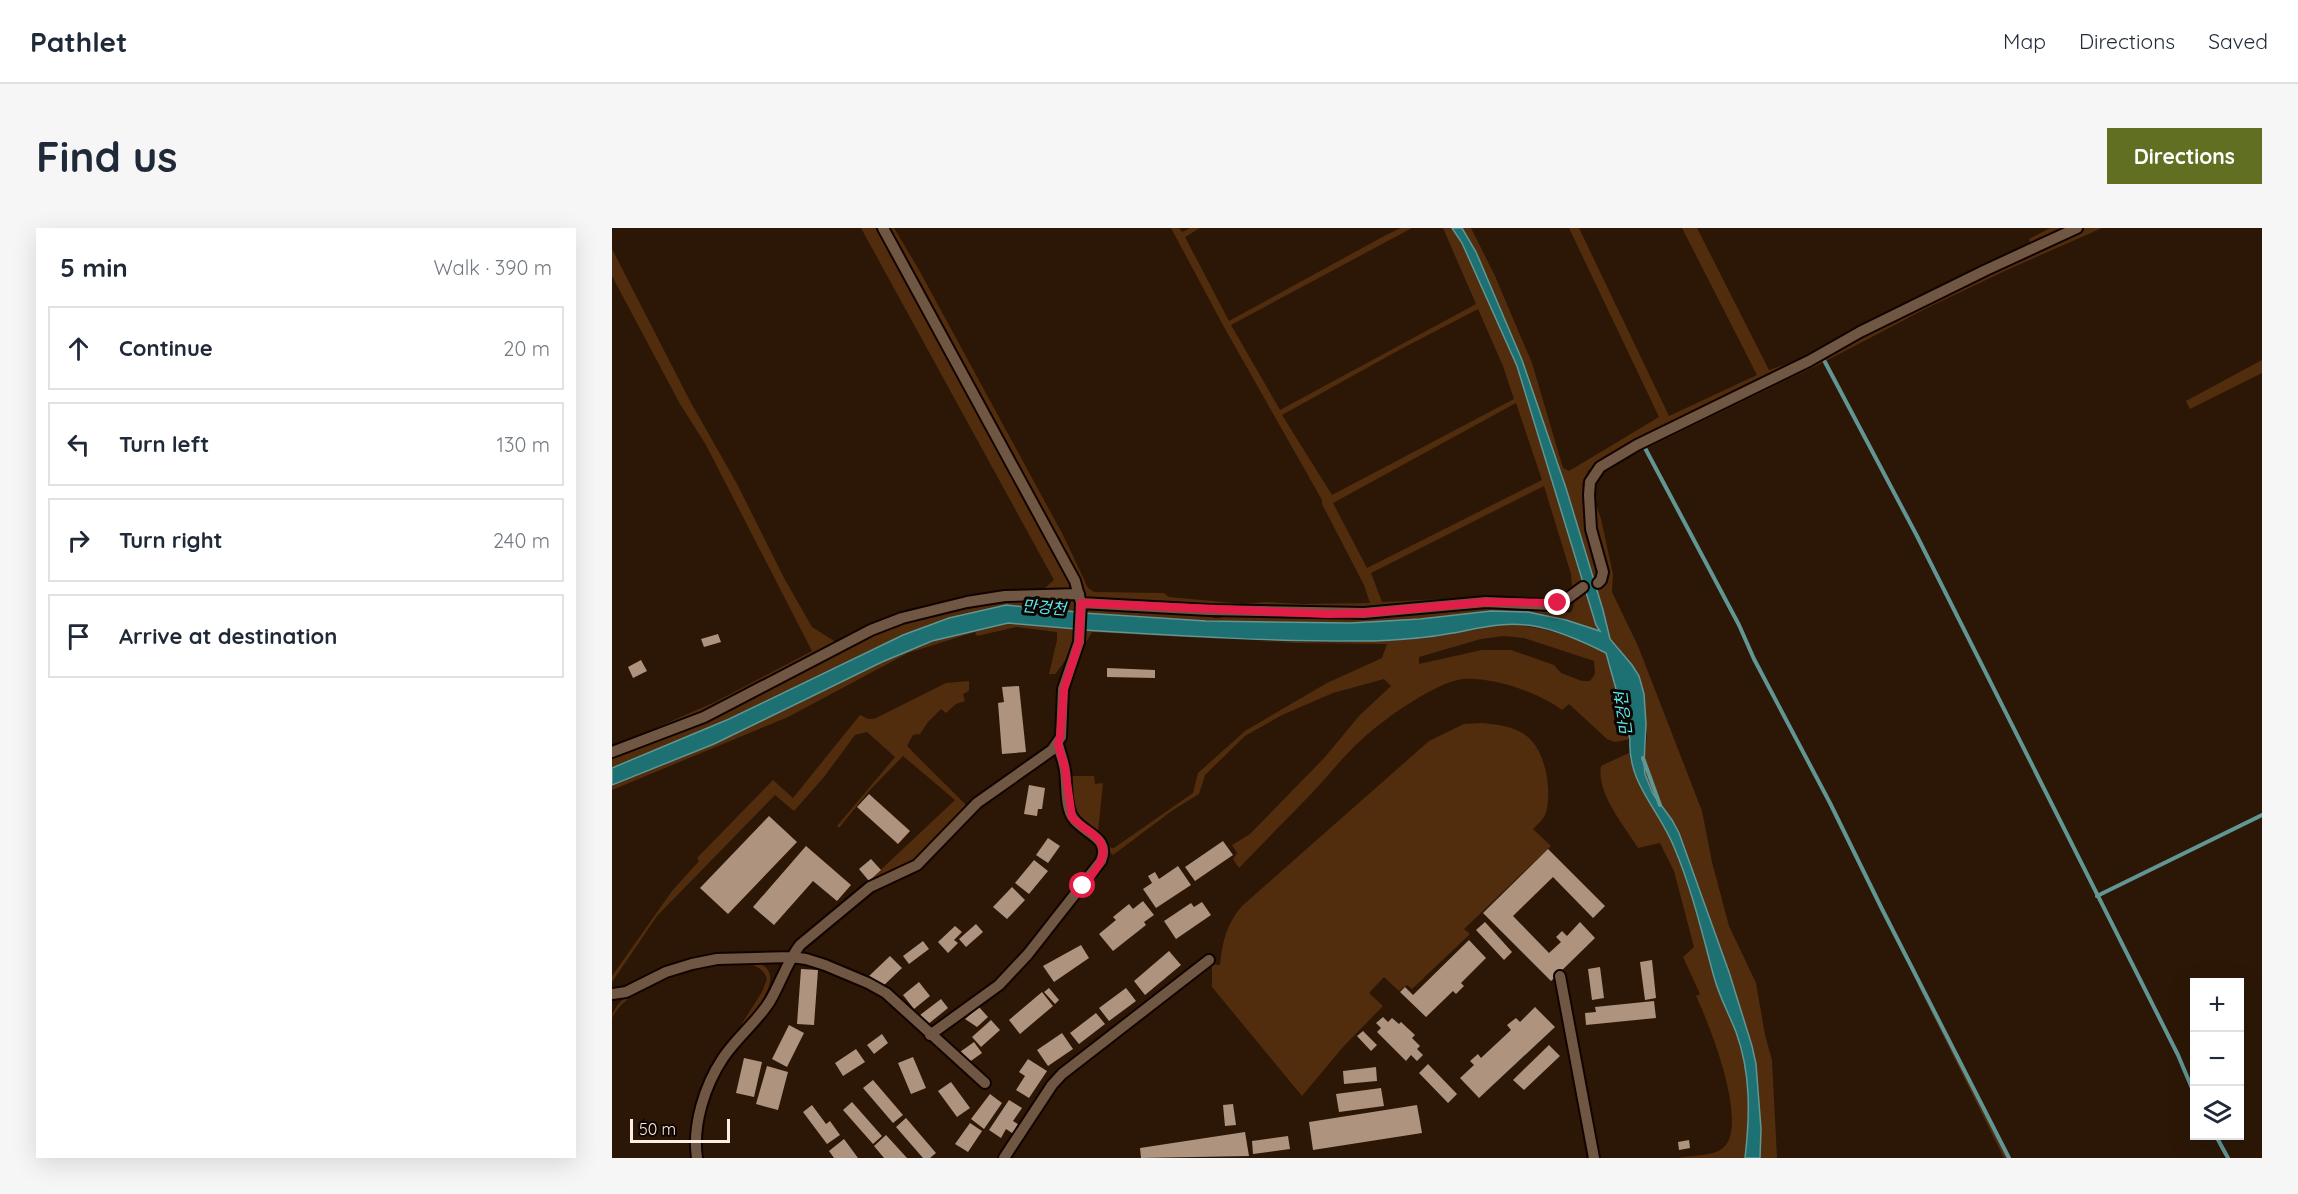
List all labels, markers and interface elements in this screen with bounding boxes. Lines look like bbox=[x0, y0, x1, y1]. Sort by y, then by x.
text: Pathlet bbox=[30, 24, 127, 59]
text: Map bbox=[2003, 28, 2046, 54]
text: Directions bbox=[2079, 28, 2175, 54]
text: Saved bbox=[2208, 28, 2268, 54]
button: Directions bbox=[2107, 128, 2262, 184]
text: Find us bbox=[36, 130, 178, 183]
text: 5 min bbox=[60, 251, 128, 284]
text: Walk · 390 m bbox=[433, 255, 552, 280]
icon: ahead bbox=[62, 332, 95, 365]
text: Continue bbox=[119, 334, 213, 362]
text: 20 m bbox=[503, 336, 550, 361]
icon: left bbox=[62, 428, 95, 461]
text: Turn left bbox=[119, 430, 209, 458]
text: 130 m bbox=[497, 432, 550, 457]
icon: right bbox=[62, 524, 95, 557]
text: Turn right bbox=[119, 526, 223, 554]
text: 240 m bbox=[493, 528, 550, 553]
route end bbox=[1544, 589, 1570, 615]
water label: 만겅천 bbox=[1021, 595, 1069, 619]
icon: arrive bbox=[62, 620, 95, 653]
text: Arrive at destination bbox=[119, 622, 337, 650]
water label: 만겅천 bbox=[1610, 689, 1636, 737]
route start bbox=[1069, 872, 1095, 898]
map controls bbox=[2190, 978, 2244, 1140]
button: + bbox=[2190, 978, 2244, 1032]
button: − bbox=[2190, 1032, 2244, 1086]
button: layers bbox=[2190, 1086, 2244, 1140]
scale bar bbox=[630, 1116, 730, 1144]
text: 50 m bbox=[639, 1119, 676, 1139]

